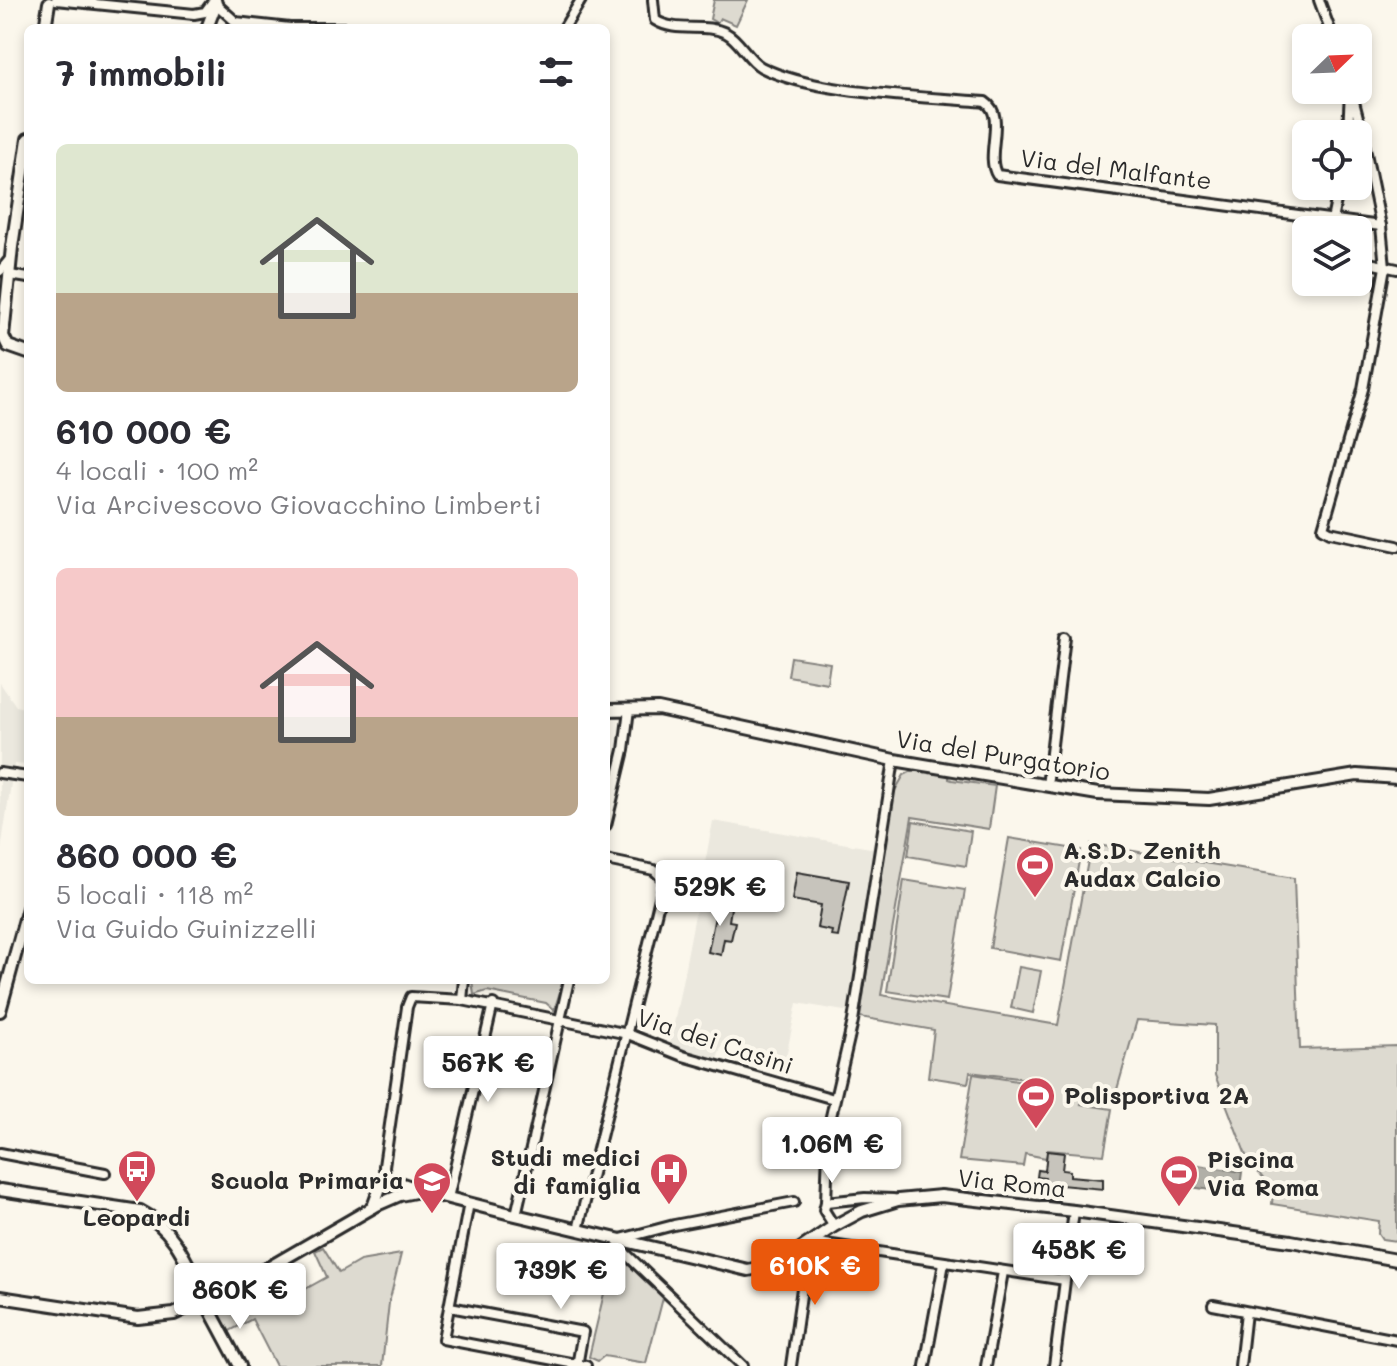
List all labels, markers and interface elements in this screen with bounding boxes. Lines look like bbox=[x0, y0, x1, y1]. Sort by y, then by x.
north arrow bbox=[1292, 24, 1372, 104]
map controls bbox=[1292, 24, 1372, 296]
text: 7 immobili bbox=[56, 50, 227, 95]
icon: filters bbox=[534, 50, 578, 94]
button: locate bbox=[1292, 120, 1372, 200]
street label: Via del Malfante bbox=[1019, 141, 1214, 196]
icon: home bbox=[245, 196, 389, 340]
button: layers bbox=[1292, 216, 1372, 296]
text: 610 000 € bbox=[56, 408, 231, 453]
text: 4 locali · 100 m² bbox=[56, 453, 258, 487]
text: Via Arcivescovo Giovacchino Limberti bbox=[56, 487, 542, 521]
icon: home bbox=[245, 620, 389, 764]
street label: Via del Purgatorio bbox=[894, 722, 1112, 787]
text: 860 000 € bbox=[56, 832, 237, 877]
place label: A.S.D. Zenith Audax Calcio bbox=[1063, 834, 1221, 893]
sports icon: A.S.D. Zenith Audax Calcio bbox=[1014, 844, 1056, 899]
pin: 529K € bbox=[655, 860, 785, 928]
text: 529K € bbox=[674, 869, 766, 903]
text: 5 locali · 118 m² bbox=[56, 877, 253, 911]
text: Via Guido Guinizzelli bbox=[56, 911, 317, 945]
street label: Via dei Casini bbox=[634, 1001, 797, 1080]
pin: 567K € bbox=[423, 1036, 553, 1104]
text: 567K € bbox=[442, 1045, 534, 1079]
sports icon: Polisportiva 2A bbox=[1015, 1075, 1057, 1130]
place label: Polisportiva 2A bbox=[1064, 1079, 1249, 1110]
pin: 1.06M € bbox=[758, 1117, 906, 1185]
text: 1.06M € bbox=[780, 1126, 884, 1160]
place label: Studi medici di famiglia bbox=[490, 1141, 641, 1200]
place label: Piscina Via Roma bbox=[1207, 1143, 1319, 1202]
bus stop icon: Leopardi bbox=[116, 1148, 158, 1203]
hospital icon: Studi medici di famiglia bbox=[648, 1151, 690, 1206]
sports icon: Piscina Via Roma bbox=[1158, 1153, 1200, 1208]
school or university icon: Scuola Primaria bbox=[411, 1160, 453, 1215]
street label: Via Roma bbox=[956, 1161, 1068, 1204]
place label: Scuola Primaria bbox=[210, 1164, 404, 1195]
place label: Leopardi bbox=[83, 1201, 191, 1232]
pin: 458K € bbox=[1014, 1223, 1144, 1291]
text: 458K € bbox=[1031, 1232, 1127, 1266]
pin: 610K € bbox=[750, 1239, 880, 1307]
pin: 739K € bbox=[496, 1243, 626, 1311]
text: 610K € bbox=[769, 1248, 861, 1282]
text: 739K € bbox=[514, 1252, 608, 1286]
pin: 860K € bbox=[175, 1263, 305, 1331]
text: 860K € bbox=[192, 1272, 288, 1306]

